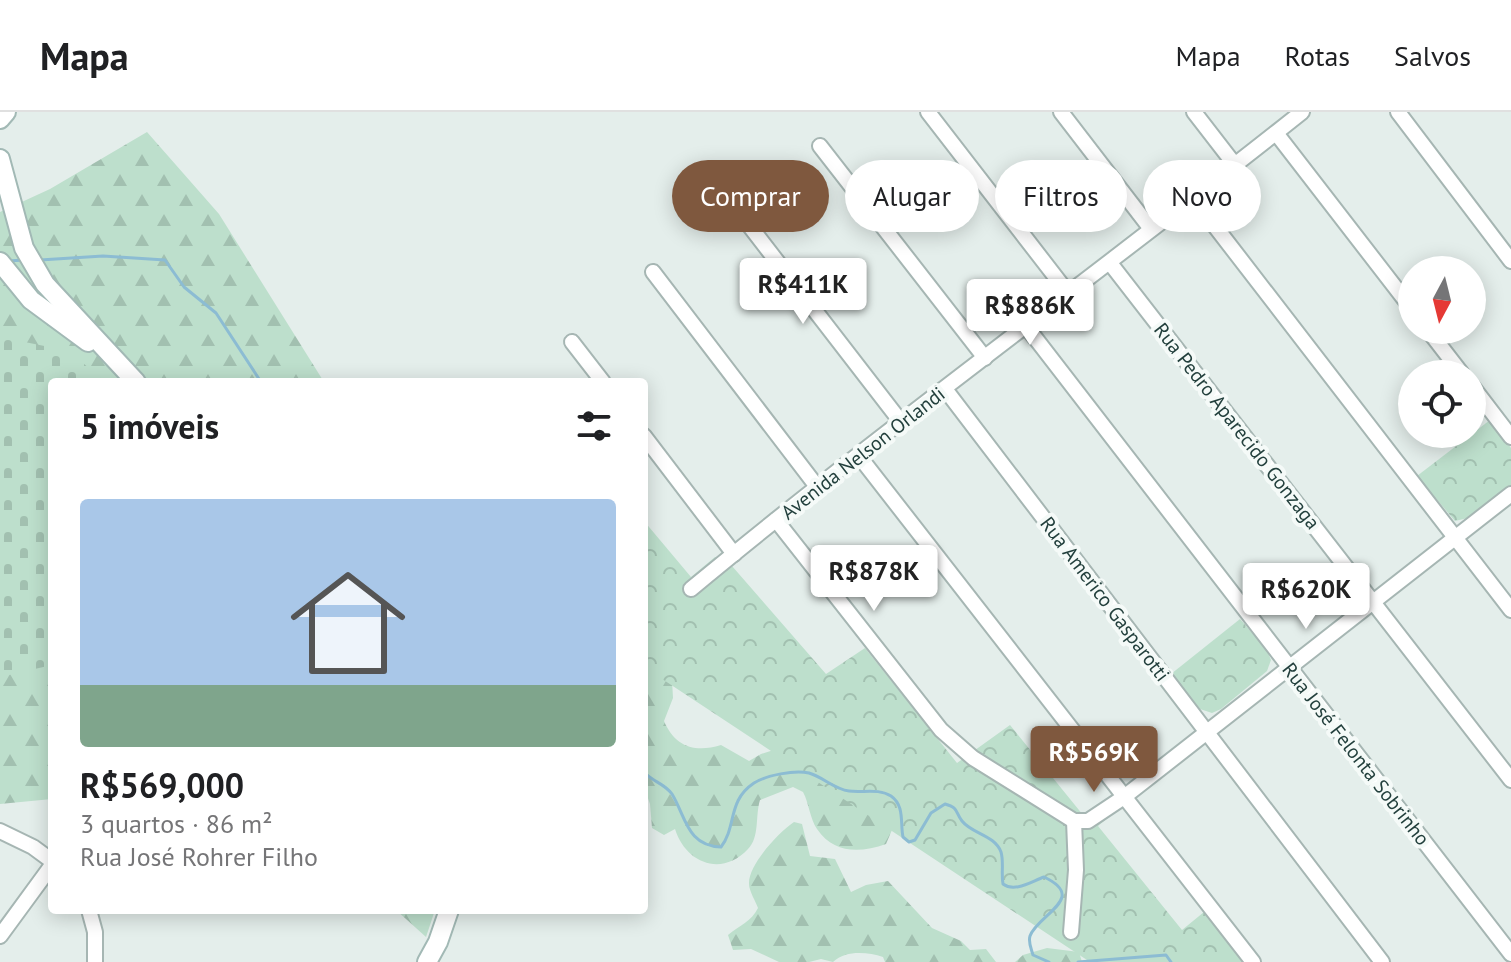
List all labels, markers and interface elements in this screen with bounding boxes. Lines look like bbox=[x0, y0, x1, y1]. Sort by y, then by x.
text: Mapa bbox=[40, 31, 129, 80]
text: Mapa bbox=[1176, 37, 1241, 74]
text: Rotas bbox=[1285, 37, 1350, 74]
text: Salvos bbox=[1394, 37, 1471, 74]
chip: Comprar bbox=[672, 160, 829, 232]
chip: Alugar bbox=[845, 160, 979, 232]
chip: Filtros bbox=[995, 160, 1127, 232]
chip: Novo bbox=[1143, 160, 1261, 232]
north arrow bbox=[1398, 256, 1486, 344]
map controls bbox=[1398, 256, 1486, 448]
pin: R$411K bbox=[738, 258, 868, 326]
text: R$411K bbox=[758, 267, 848, 300]
pin: R$886K bbox=[965, 279, 1095, 347]
text: R$886K bbox=[985, 288, 1075, 321]
street label: Rua Pedro Aparecido Gonzaga bbox=[1148, 317, 1326, 535]
button: locate bbox=[1398, 360, 1486, 448]
street label: Avenida Nelson Orlandi bbox=[776, 381, 950, 525]
text: 5 imóveis bbox=[80, 404, 219, 448]
icon: filters bbox=[572, 404, 616, 448]
street label: Rua Americo Gasparotti bbox=[1035, 511, 1175, 687]
pin: R$878K bbox=[809, 545, 939, 613]
icon: home bbox=[276, 551, 420, 695]
text: R$878K bbox=[829, 554, 919, 587]
pin: R$620K bbox=[1241, 563, 1371, 631]
text: R$620K bbox=[1261, 572, 1351, 605]
street label: Rua José Felonta Sobrinho bbox=[1276, 657, 1436, 851]
pin: R$569K bbox=[1029, 726, 1159, 794]
text: R$569K bbox=[1049, 735, 1139, 768]
text: R$569,000 bbox=[80, 763, 244, 807]
text: 3 quartos · 86 m² bbox=[80, 807, 272, 840]
text: Rua José Rohrer Filho bbox=[80, 840, 318, 873]

